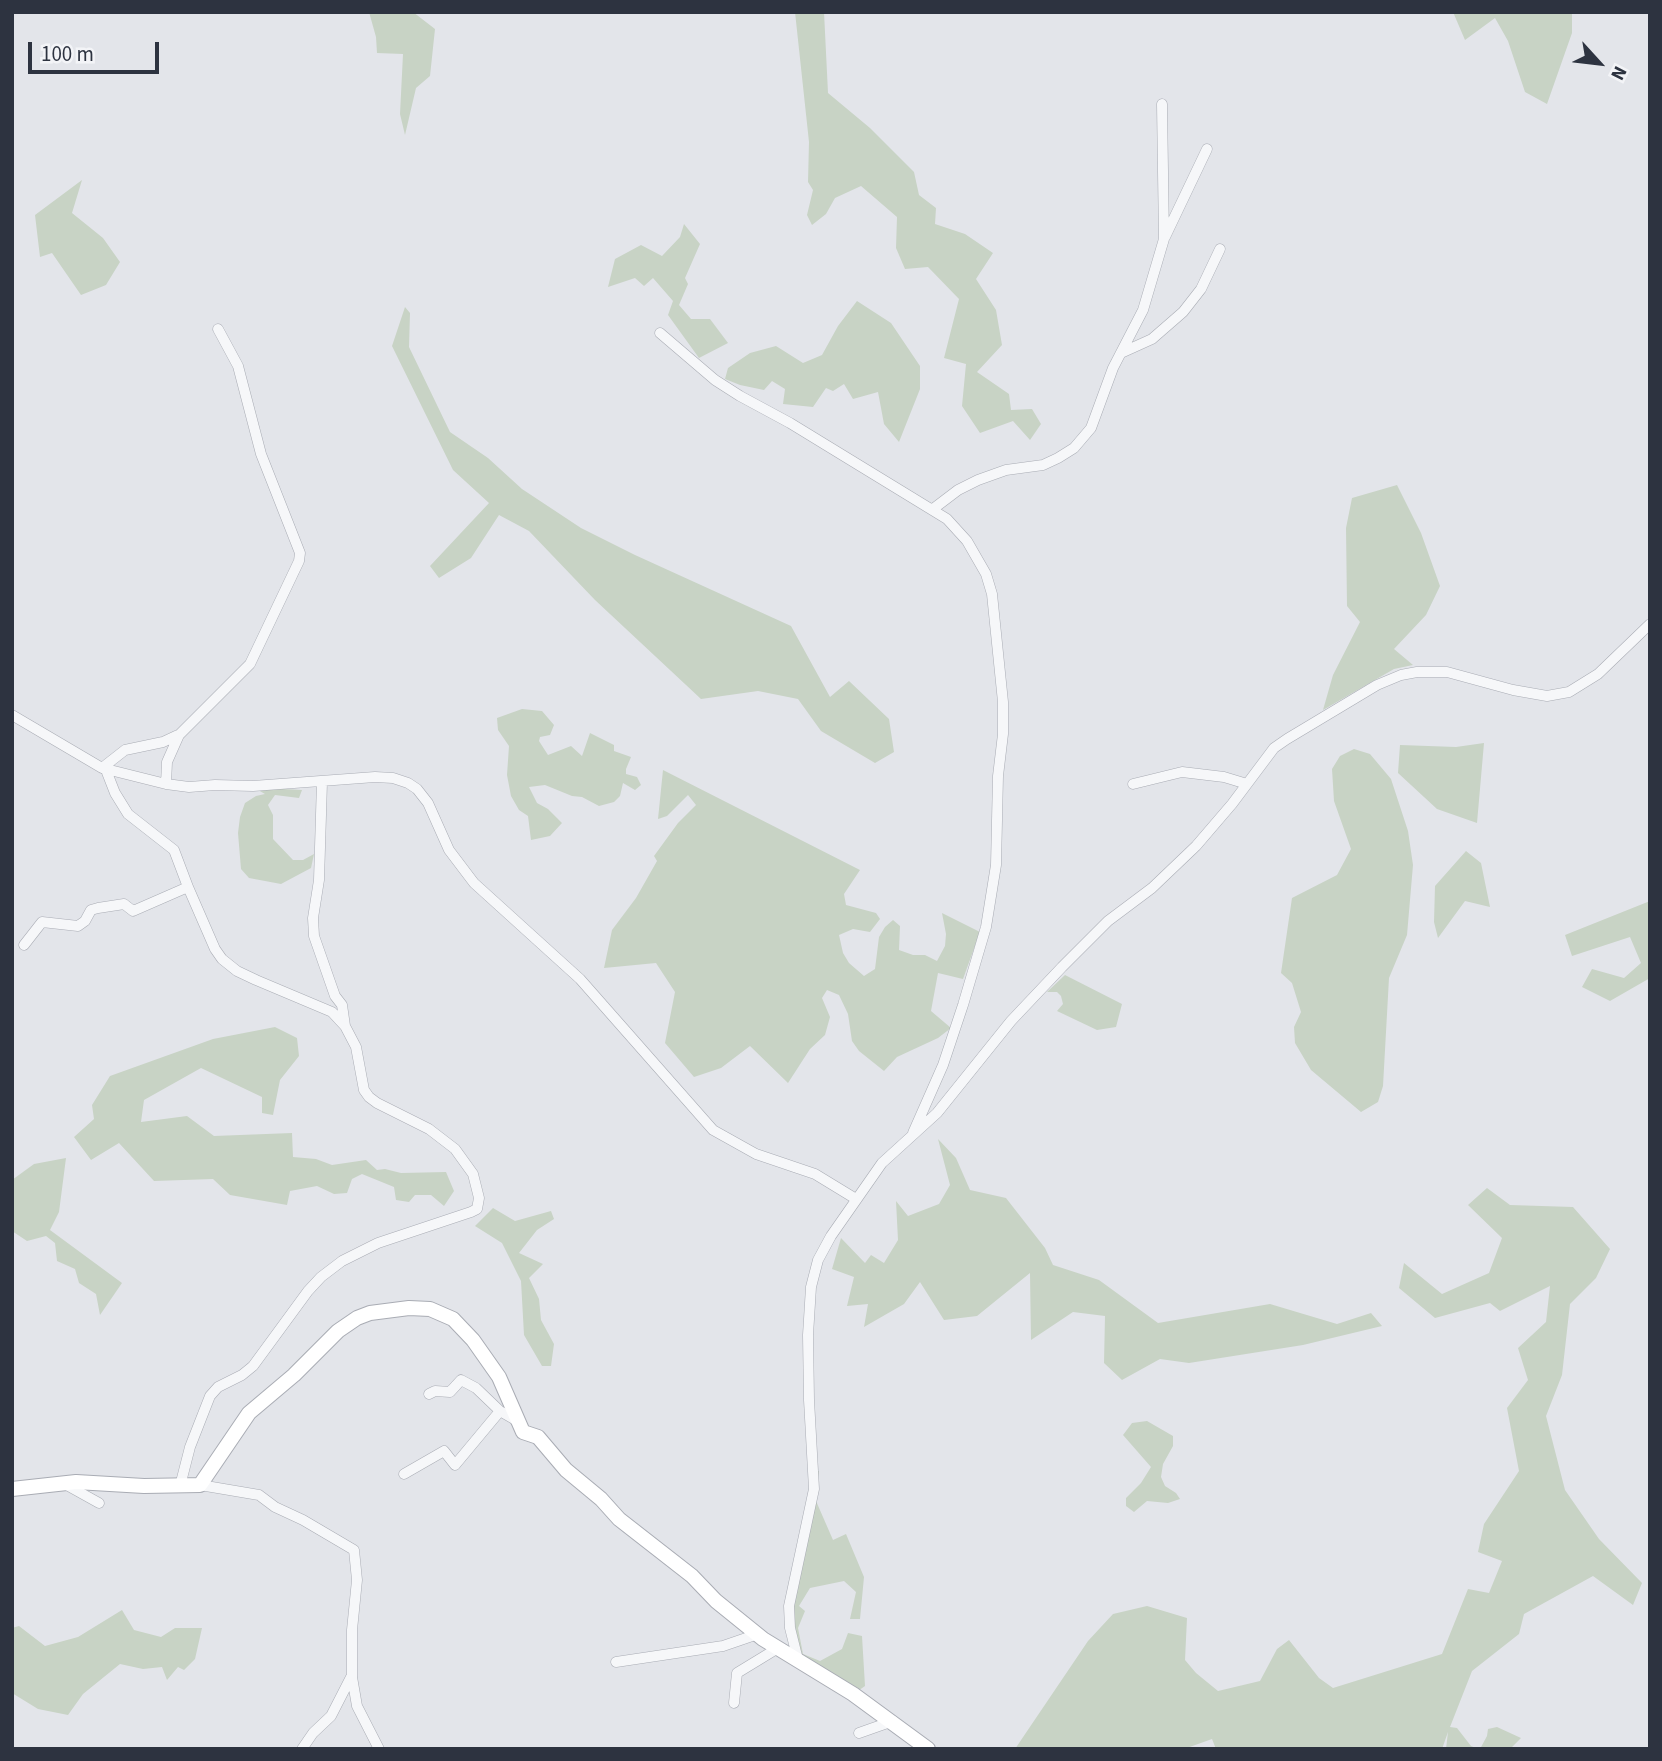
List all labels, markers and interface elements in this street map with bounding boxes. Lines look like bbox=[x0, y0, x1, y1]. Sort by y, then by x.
scale bar bbox=[32, 28, 163, 72]
north arrow bbox=[1564, 28, 1634, 98]
text: 100 m bbox=[41, 39, 94, 69]
text: N bbox=[1603, 61, 1633, 85]

